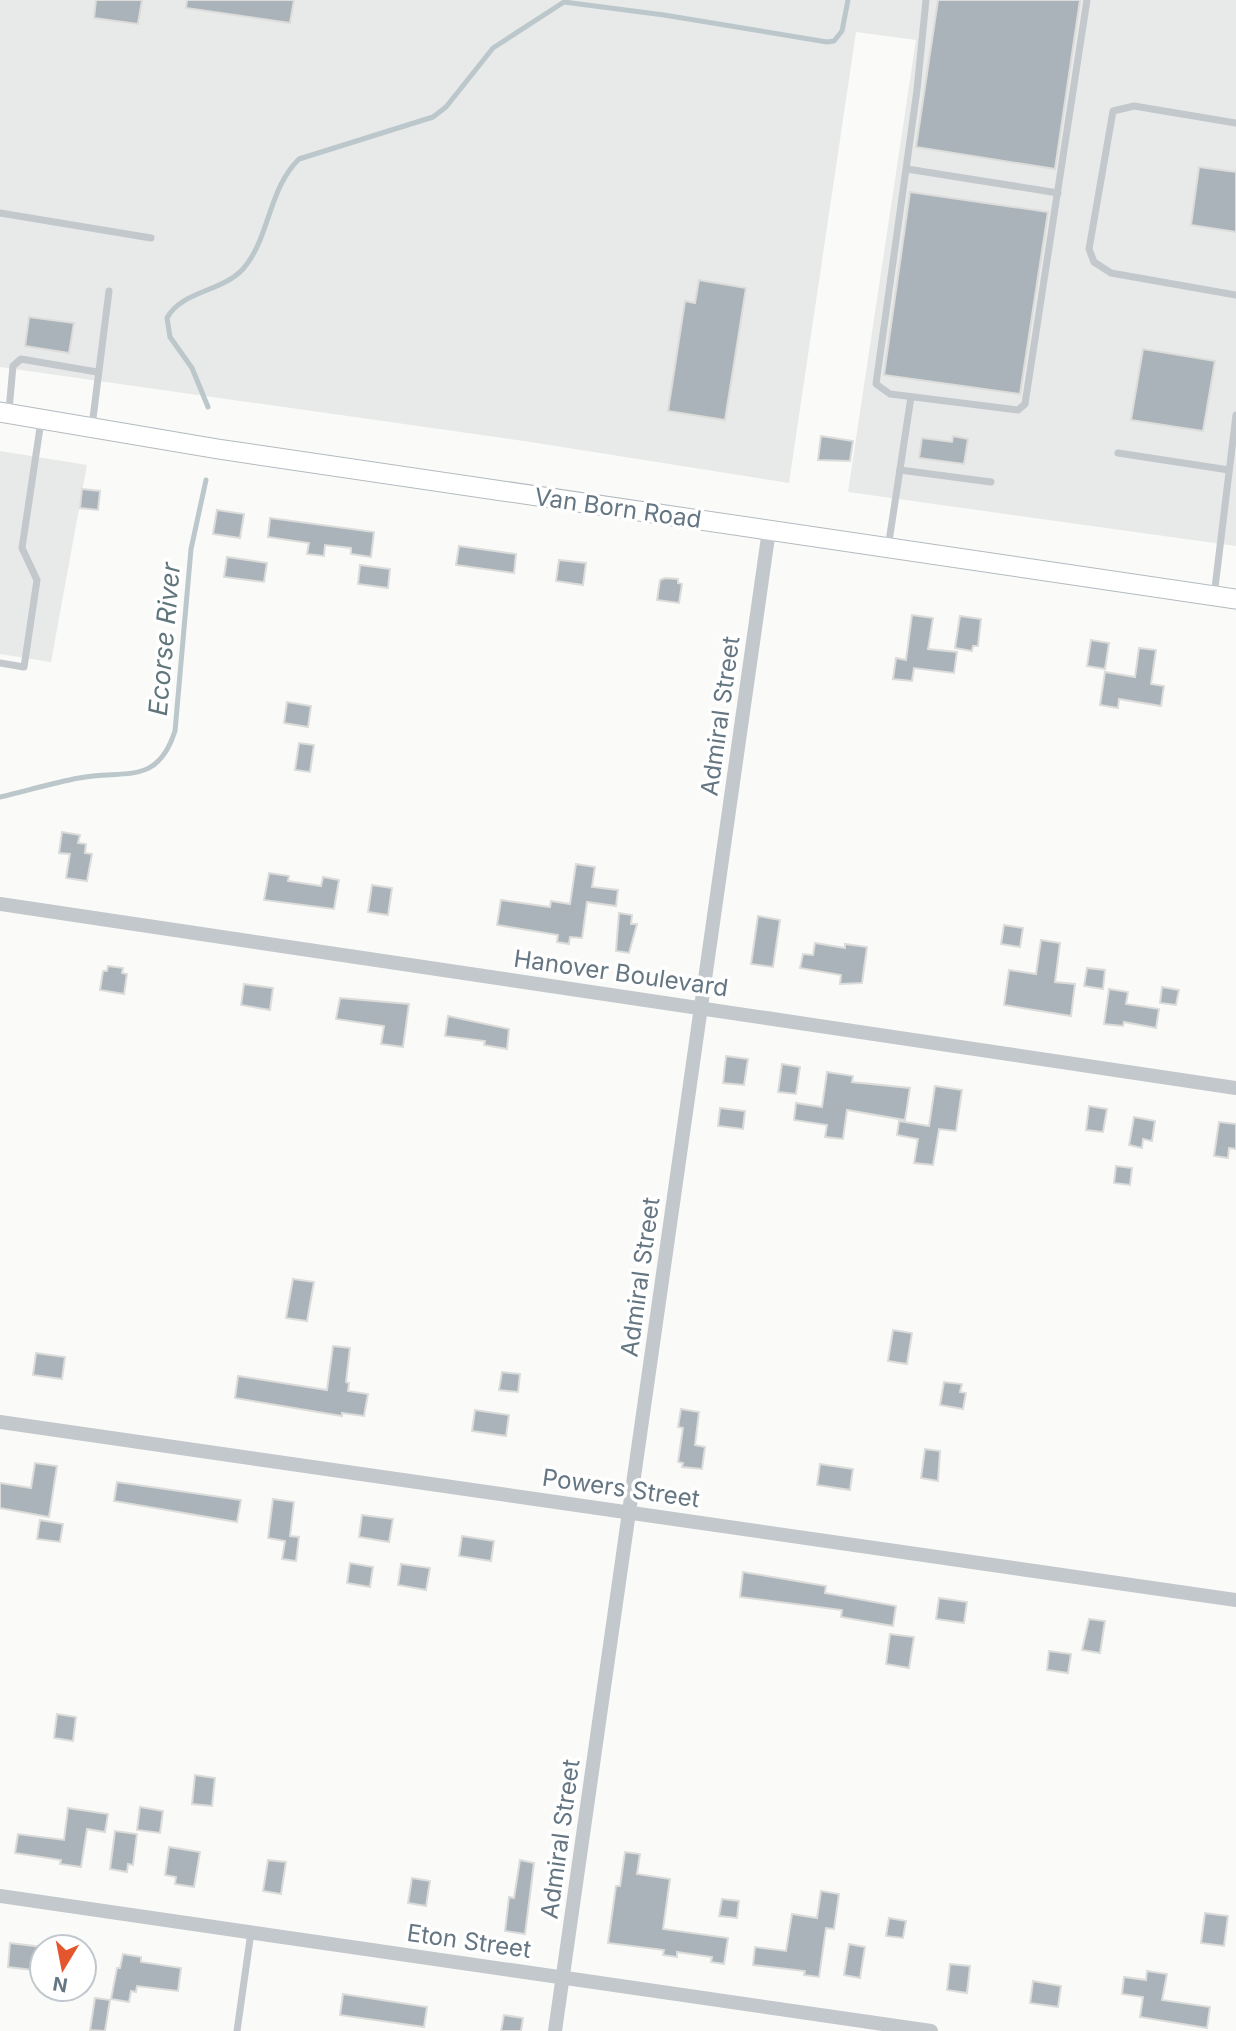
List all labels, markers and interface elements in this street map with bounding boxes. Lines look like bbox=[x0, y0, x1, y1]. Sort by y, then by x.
street label: Van Born Road bbox=[533, 482, 703, 534]
water label: Ecorse River bbox=[142, 560, 186, 717]
street label: Admiral Street bbox=[694, 634, 746, 798]
street label: Hanover Boulevard bbox=[512, 944, 730, 1002]
street label: Admiral Street bbox=[614, 1195, 666, 1359]
street label: Powers Street bbox=[540, 1463, 702, 1513]
street label: Admiral Street bbox=[534, 1757, 586, 1921]
street label: Eton Street bbox=[405, 1918, 533, 1964]
north arrow bbox=[28, 1933, 98, 2003]
text: N bbox=[51, 1972, 69, 1997]

